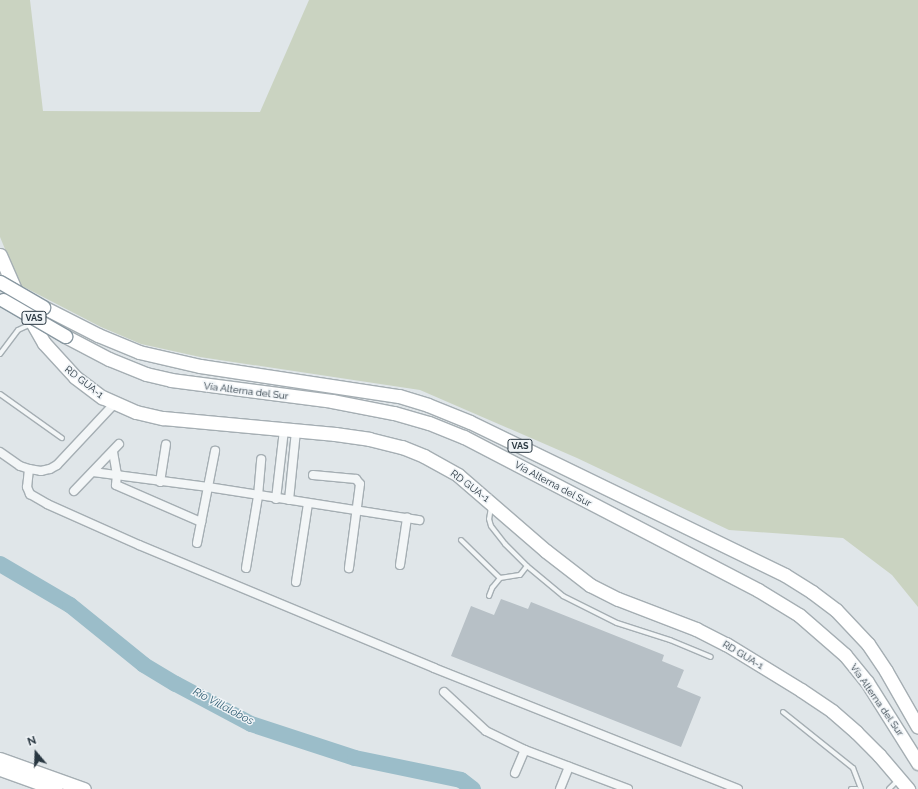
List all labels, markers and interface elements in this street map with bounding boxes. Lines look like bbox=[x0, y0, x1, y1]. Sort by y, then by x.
road number: VAS bbox=[21, 311, 47, 325]
street label: RD GUA-1 bbox=[62, 363, 106, 401]
street label: Vía Alterna del Sur bbox=[203, 380, 289, 402]
road number: VAS bbox=[507, 439, 533, 453]
street label: Vía Alterna del Sur bbox=[512, 459, 594, 509]
street label: RD GUA-1 bbox=[448, 467, 492, 505]
street label: RD GUA-1 bbox=[720, 638, 766, 672]
street label: Vía Alterna del Sur bbox=[847, 661, 907, 739]
water label: Río Villalobos bbox=[190, 685, 256, 729]
north arrow bbox=[16, 733, 56, 773]
text: N bbox=[26, 734, 38, 749]

